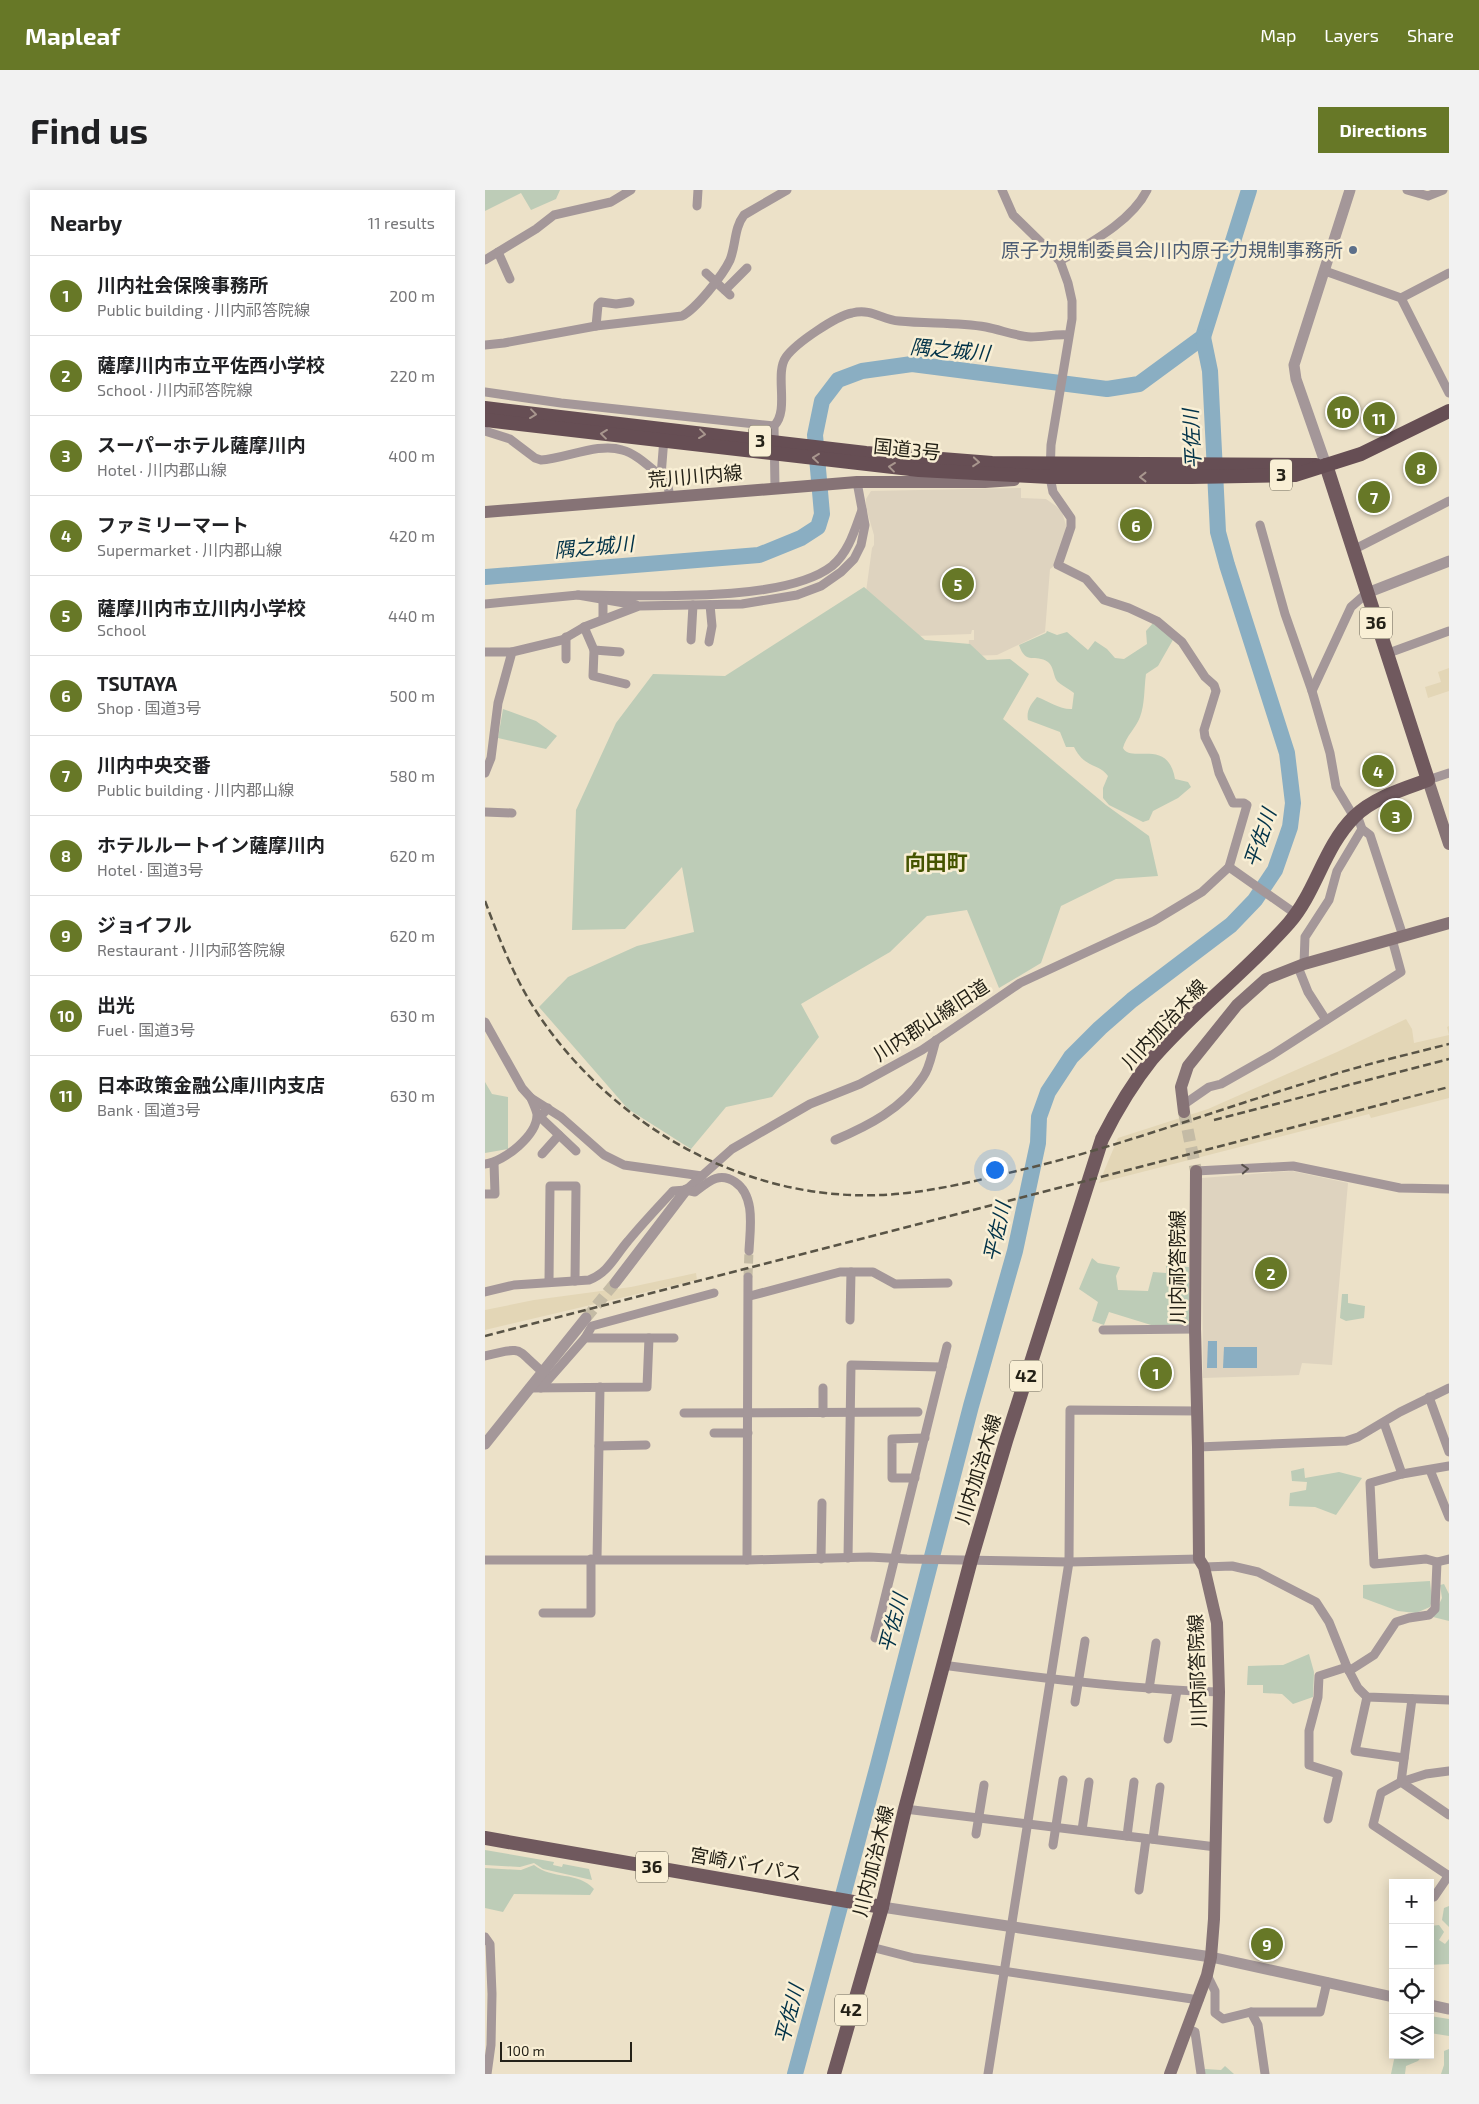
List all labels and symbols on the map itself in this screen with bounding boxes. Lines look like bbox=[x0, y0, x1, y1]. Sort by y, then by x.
place label: 原子力規制委員会川内原子力規制事務所 bbox=[1001, 238, 1343, 261]
marker: 原子力規制委員会川内原子力規制事務所 bbox=[1347, 244, 1359, 256]
water label: 隅之城川 bbox=[909, 334, 993, 365]
pin: 10 bbox=[1327, 393, 1359, 431]
pin: 11 bbox=[1363, 399, 1395, 437]
water label: 平佐川 bbox=[1177, 406, 1205, 470]
one-way arrow bbox=[530, 408, 538, 419]
road number: 3 bbox=[749, 426, 771, 456]
one-way arrow bbox=[698, 428, 706, 439]
one-way arrow bbox=[599, 429, 607, 440]
street label: 国道3号 bbox=[872, 434, 942, 463]
pin: 8 bbox=[1405, 449, 1437, 487]
one-way arrow bbox=[812, 453, 820, 464]
one-way arrow bbox=[972, 456, 980, 467]
street label: 荒川川内線 bbox=[647, 460, 743, 491]
road number: 3 bbox=[1270, 460, 1292, 490]
one-way arrow bbox=[887, 462, 895, 473]
one-way arrow bbox=[1139, 472, 1146, 482]
pin: 7 bbox=[1358, 478, 1390, 516]
pin: 6 bbox=[1120, 506, 1152, 544]
water label: 隅之城川 bbox=[553, 530, 637, 561]
pin: 5 bbox=[942, 565, 974, 603]
road number: 36 bbox=[1360, 608, 1392, 638]
pin: 4 bbox=[1362, 752, 1394, 790]
pin: 3 bbox=[1380, 797, 1412, 835]
water label: 平佐川 bbox=[1238, 804, 1281, 870]
district label: 向田町 bbox=[905, 849, 968, 874]
street label: 川内郡山線旧道 bbox=[869, 974, 993, 1065]
street label: 川内加治木線 bbox=[1116, 974, 1211, 1073]
your location bbox=[982, 1157, 1008, 1183]
one-way arrow bbox=[1241, 1163, 1249, 1174]
water label: 平佐川 bbox=[978, 1198, 1015, 1264]
street label: 川内祁答院線 bbox=[1165, 1210, 1188, 1324]
pin: 2 bbox=[1255, 1254, 1287, 1292]
pin: 1 bbox=[1140, 1354, 1172, 1392]
road number: 42 bbox=[1010, 1360, 1042, 1392]
street label: 川内加治木線 bbox=[950, 1411, 1005, 1527]
water label: 平佐川 bbox=[873, 1589, 912, 1655]
street label: 川内祁答院線 bbox=[1183, 1614, 1210, 1728]
street label: 川内加治木線 bbox=[848, 1803, 897, 1919]
street label: 宮崎バイパス bbox=[688, 1842, 804, 1885]
road number: 36 bbox=[636, 1851, 668, 1882]
pin: 9 bbox=[1251, 1925, 1283, 1963]
water label: 平佐川 bbox=[769, 1980, 808, 2046]
road number: 42 bbox=[835, 1994, 867, 2026]
scale bar bbox=[500, 2039, 633, 2062]

